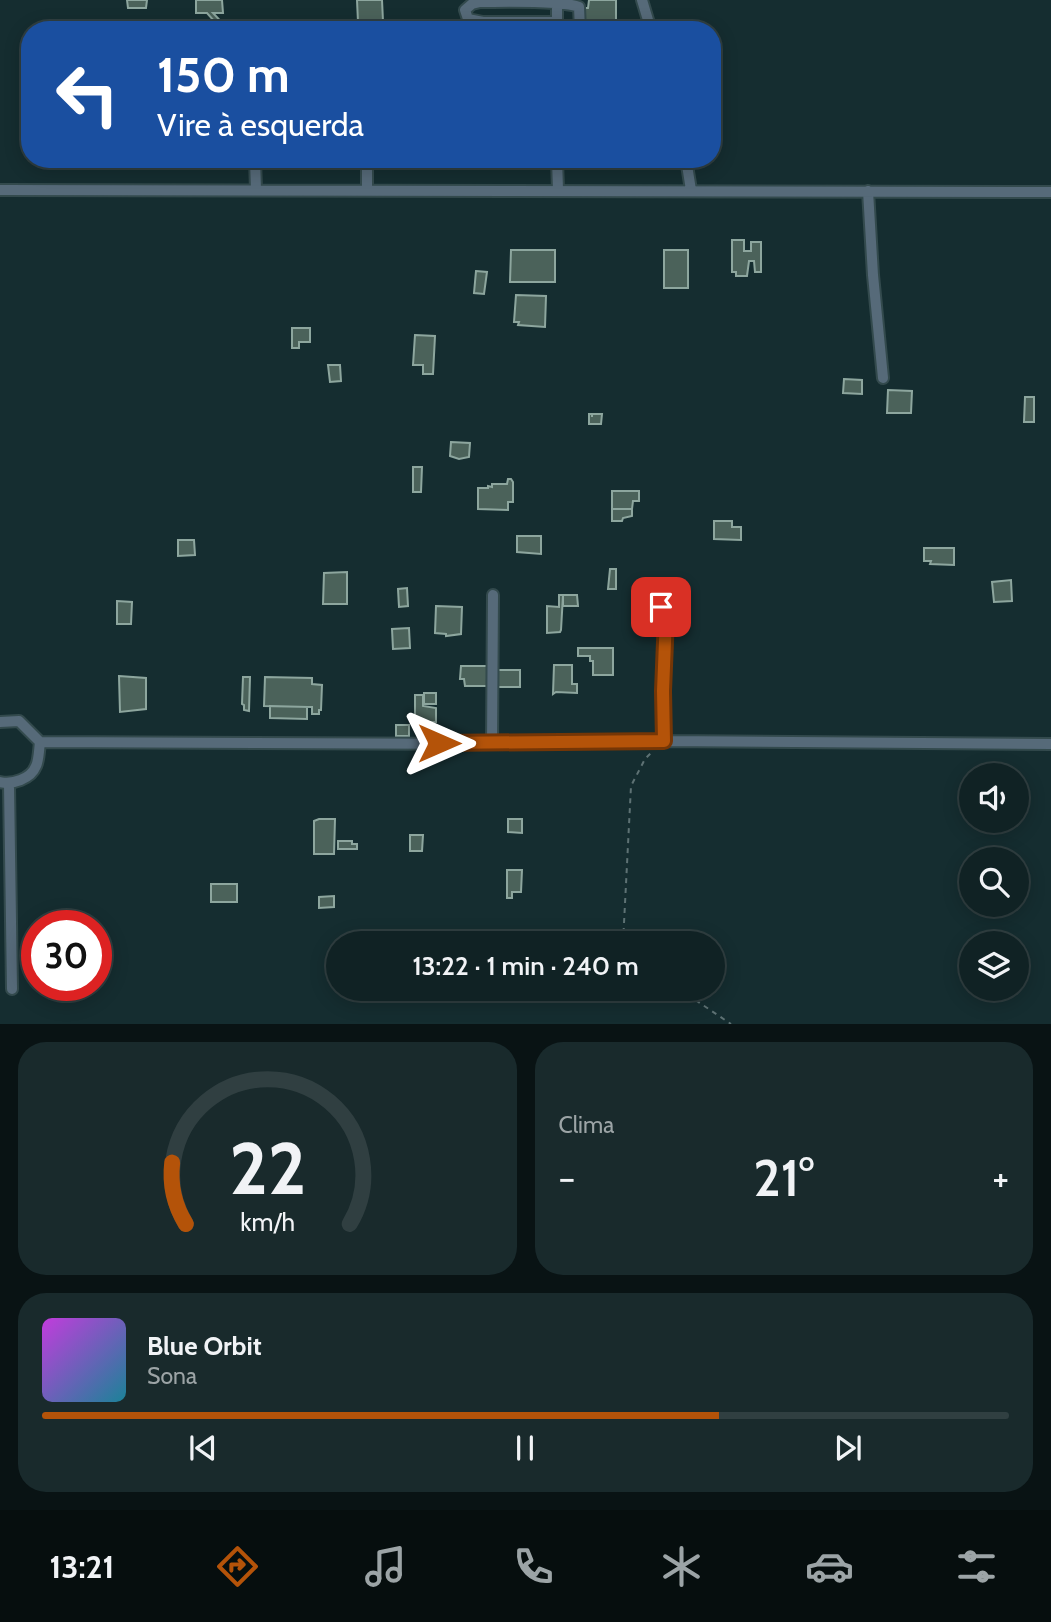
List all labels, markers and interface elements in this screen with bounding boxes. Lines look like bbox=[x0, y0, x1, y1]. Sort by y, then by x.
text: 150 m bbox=[157, 45, 290, 104]
icon: left bbox=[42, 49, 133, 140]
text: Vire à esquerda bbox=[157, 105, 364, 144]
pin bbox=[631, 577, 691, 637]
icon: arrive bbox=[642, 588, 680, 626]
position arrow bbox=[402, 706, 476, 780]
map controls bbox=[959, 763, 1029, 1001]
button: sound bbox=[959, 763, 1029, 833]
button: search bbox=[959, 847, 1029, 917]
speed limit sign: 30 bbox=[21, 910, 112, 1001]
button: layers bbox=[959, 931, 1029, 1001]
text: 13:22 · 1 min · 240 m bbox=[412, 950, 639, 982]
text: Clima bbox=[559, 1111, 614, 1139]
text: 22 bbox=[229, 1125, 306, 1213]
text: 21° bbox=[753, 1146, 814, 1209]
text: − bbox=[559, 1154, 575, 1201]
text: + bbox=[992, 1154, 1009, 1201]
text: km/h bbox=[240, 1207, 295, 1237]
text: Blue Orbit bbox=[147, 1330, 262, 1362]
text: Sona bbox=[147, 1362, 197, 1390]
icon: previous bbox=[184, 1429, 222, 1467]
icon: pause bbox=[506, 1429, 544, 1467]
icon: next bbox=[829, 1429, 867, 1467]
icon: directions bbox=[213, 1542, 262, 1591]
icon: music bbox=[361, 1542, 410, 1591]
icon: phone bbox=[509, 1542, 558, 1591]
icon: climate bbox=[657, 1542, 706, 1591]
icon: car bbox=[805, 1542, 854, 1591]
icon: filters bbox=[952, 1542, 1001, 1591]
text: 13:21 bbox=[49, 1547, 114, 1586]

